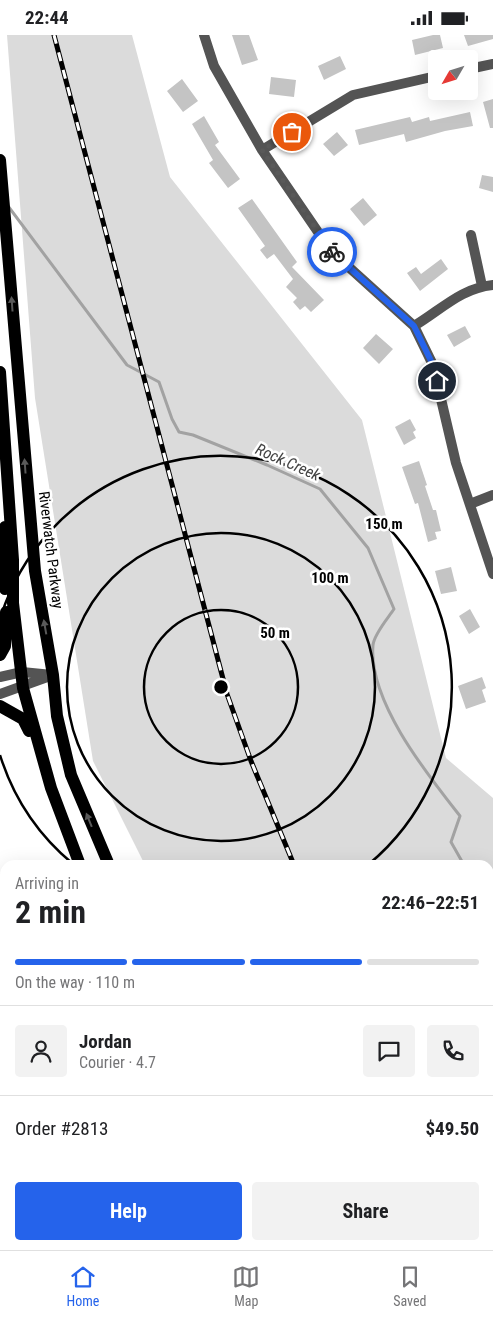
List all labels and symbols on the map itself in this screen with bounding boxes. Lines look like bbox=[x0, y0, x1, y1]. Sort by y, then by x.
north arrow bbox=[428, 50, 478, 100]
pin bbox=[271, 111, 313, 153]
courier bbox=[307, 227, 357, 277]
one-way arrow bbox=[8, 296, 16, 312]
pin bbox=[416, 360, 458, 402]
water label: Rock Creek bbox=[253, 439, 324, 485]
one-way arrow bbox=[20, 458, 28, 474]
street label: Riverwatch Parkway bbox=[35, 490, 67, 610]
text: 150 m bbox=[365, 515, 403, 533]
text: 100 m bbox=[311, 569, 349, 587]
one-way arrow bbox=[40, 619, 48, 635]
text: 50 m bbox=[260, 624, 290, 642]
centre of rings bbox=[212, 678, 230, 696]
one-way arrow bbox=[85, 813, 93, 827]

